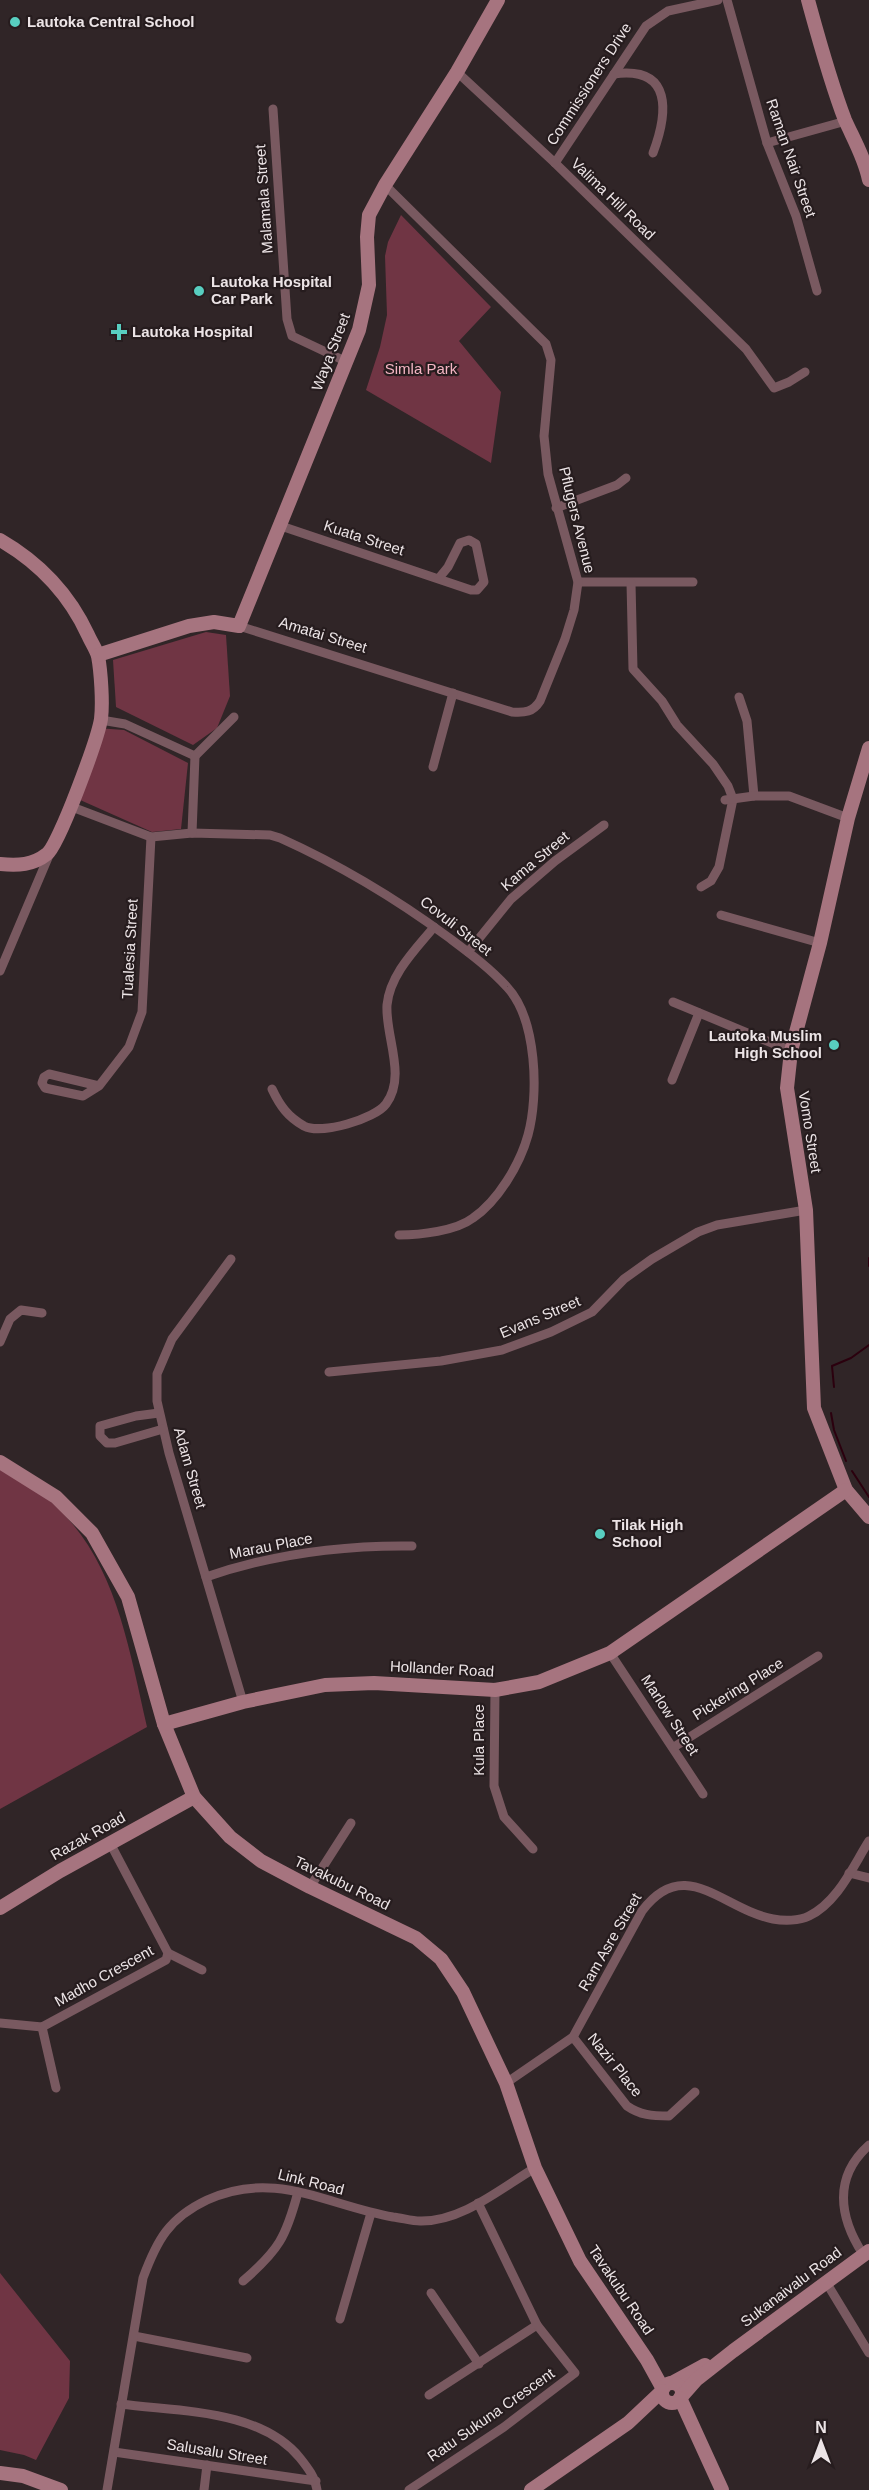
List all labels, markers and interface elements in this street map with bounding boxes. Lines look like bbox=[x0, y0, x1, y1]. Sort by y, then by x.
place label: Lautoka Central School bbox=[27, 13, 195, 30]
marker: Lautoka Central School bbox=[8, 15, 22, 29]
street label: Commissioners Drive bbox=[543, 19, 635, 148]
street label: Raman Nair Street bbox=[763, 96, 820, 220]
street label: Malamala Street bbox=[251, 143, 276, 254]
street label: Valima Hill Road bbox=[568, 154, 659, 243]
place label: Lautoka Hospital Car Park bbox=[211, 273, 332, 307]
marker: Lautoka Hospital Car Park bbox=[192, 284, 206, 298]
street label: Waya Street bbox=[308, 310, 353, 393]
marker: Lautoka Hospital bbox=[110, 323, 128, 341]
place label: Lautoka Hospital bbox=[132, 323, 253, 340]
park label: Simla Park bbox=[385, 360, 458, 377]
street label: Pflugers Avenue bbox=[556, 465, 599, 575]
street label: Kuata Street bbox=[322, 517, 407, 559]
street label: Amatai Street bbox=[277, 613, 370, 656]
street label: Kama Street bbox=[497, 827, 573, 894]
street label: Covuli Street bbox=[417, 892, 496, 959]
street label: Tualesia Street bbox=[118, 898, 141, 1000]
place label: Lautoka Muslim High School bbox=[709, 1027, 822, 1061]
marker: Lautoka Muslim High School bbox=[827, 1038, 841, 1052]
street label: Vomo Street bbox=[796, 1090, 825, 1175]
street label: Evans Street bbox=[497, 1292, 583, 1341]
street label: Adam Street bbox=[171, 1425, 210, 1511]
place label: Tilak High School bbox=[612, 1516, 683, 1550]
marker: Tilak High School bbox=[593, 1527, 607, 1541]
street label: Marau Place bbox=[228, 1529, 314, 1562]
street label: Pickering Place bbox=[689, 1654, 786, 1723]
street label: Hollander Road bbox=[390, 1657, 495, 1680]
street label: Marlow Street bbox=[638, 1671, 703, 1759]
street label: Kula Place bbox=[470, 1704, 487, 1776]
street label: Razak Road bbox=[48, 1808, 128, 1863]
street label: Tavakubu Road bbox=[292, 1852, 393, 1913]
street label: Ram Asre Street bbox=[575, 1889, 645, 1994]
street label: Madho Crescent bbox=[52, 1941, 157, 2010]
street label: Nazir Place bbox=[585, 2030, 646, 2100]
street label: Link Road bbox=[276, 2165, 346, 2198]
street label: Tavakubu Road bbox=[585, 2242, 658, 2338]
street label: Sukanaivalu Road bbox=[737, 2243, 844, 2330]
street label: Ratu Sukuna Crescent bbox=[424, 2364, 558, 2465]
north arrow bbox=[791, 2412, 851, 2472]
text: N bbox=[815, 2419, 827, 2436]
street label: Salusalu Street bbox=[166, 2435, 269, 2468]

